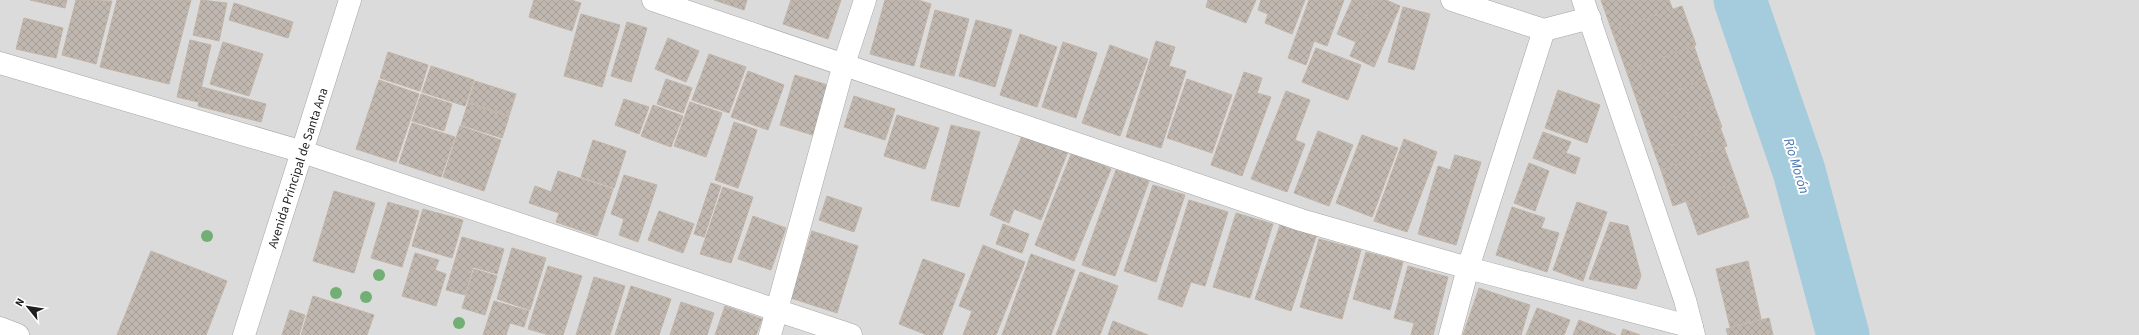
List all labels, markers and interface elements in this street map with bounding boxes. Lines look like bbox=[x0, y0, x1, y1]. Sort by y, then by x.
street label: Avenida Principal de Santa Ana bbox=[264, 85, 332, 251]
water label: Río Morón bbox=[1778, 136, 1814, 196]
north arrow bbox=[8, 287, 48, 327]
text: N bbox=[11, 295, 28, 309]

